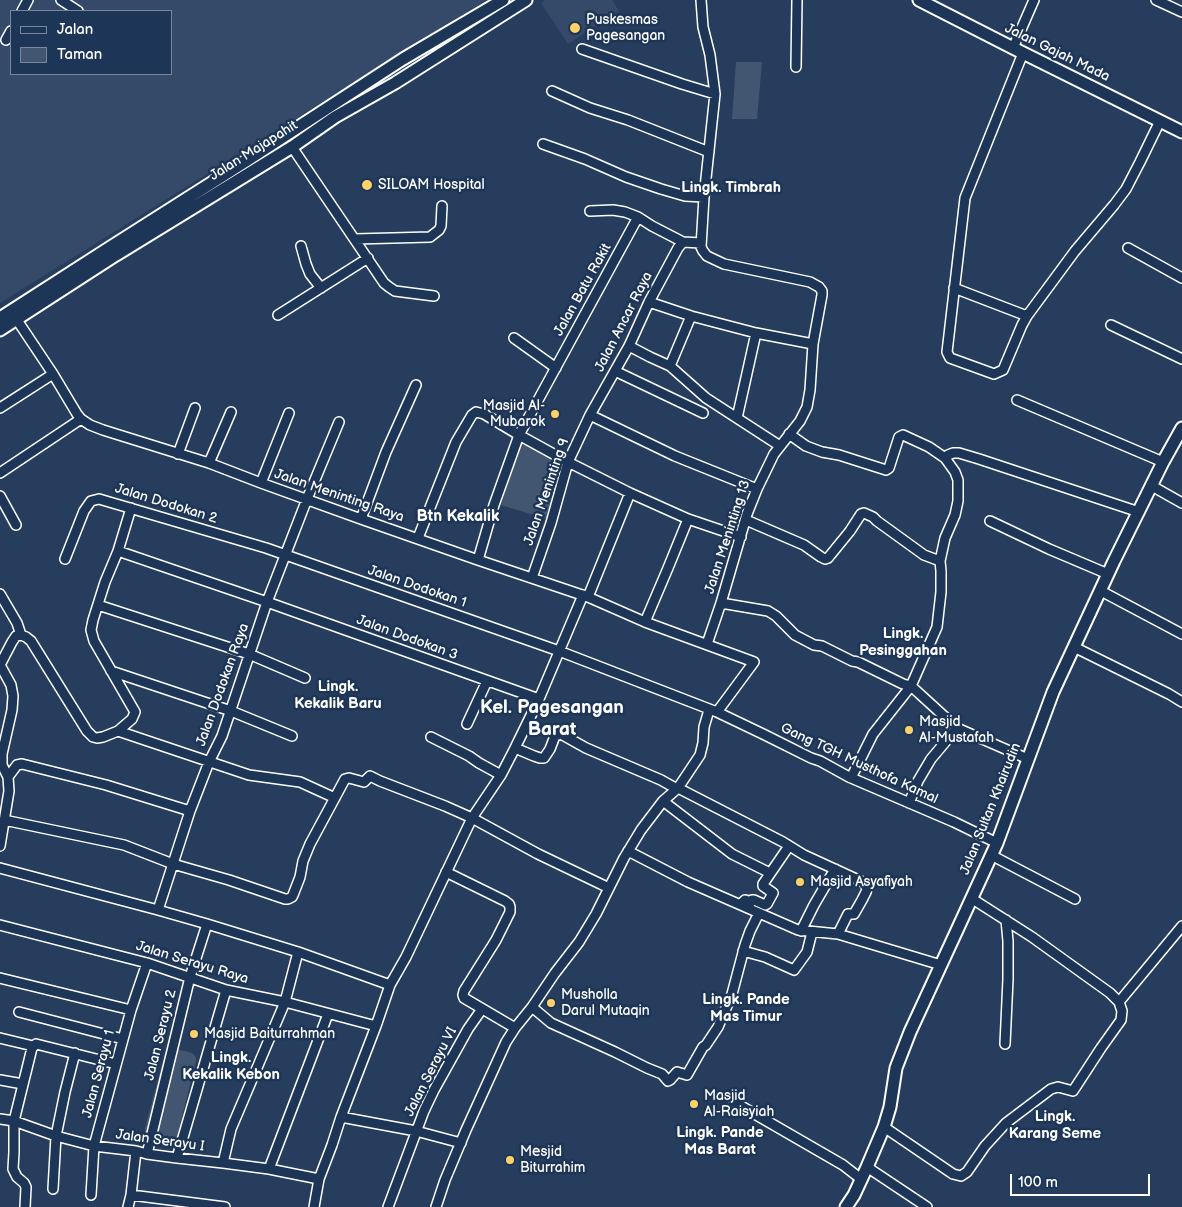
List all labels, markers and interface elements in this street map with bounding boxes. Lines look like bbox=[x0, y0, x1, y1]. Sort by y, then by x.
legend bbox=[10, 10, 172, 75]
place label: Puskesmas Pagesangan bbox=[586, 12, 665, 44]
text: Jalan bbox=[57, 20, 93, 39]
street label: Jalan Gajah Mada bbox=[1002, 20, 1112, 86]
marker: Puskesmas Pagesangan bbox=[568, 21, 582, 35]
text: Taman bbox=[57, 45, 102, 64]
street label: Jalan Majapahit bbox=[207, 117, 301, 185]
place label: SILOAM Hospital bbox=[378, 177, 485, 193]
marker: SILOAM Hospital bbox=[360, 178, 374, 192]
district label: Lingk. Timbrah bbox=[681, 179, 781, 197]
street label: Jalan Batu Rakit bbox=[551, 241, 615, 339]
street label: Jalan Ancar Raya bbox=[592, 269, 656, 375]
place label: Masjid Al- Mubarok bbox=[483, 398, 545, 431]
marker: Masjid Al- Mubarok bbox=[549, 408, 561, 420]
street label: Jalan Meninting 9 bbox=[521, 436, 573, 548]
street label: Jalan Meninting Raya bbox=[272, 466, 406, 526]
street label: Jalan Meninting 13 bbox=[702, 478, 754, 596]
street label: Jalan Dodokan 2 bbox=[113, 480, 219, 528]
district label: Btn Kekalik bbox=[417, 507, 499, 527]
street label: Jalan Dodokan 1 bbox=[365, 562, 469, 612]
street label: Jalan Dodokan 3 bbox=[354, 612, 460, 664]
street label: Jalan Dodokan Raya bbox=[193, 621, 253, 749]
district label: Lingk. Pesinggahan bbox=[859, 625, 947, 660]
district label: Lingk. Kekalik Baru bbox=[294, 678, 382, 713]
district label: Kel. Pagesangan Barat bbox=[480, 697, 624, 741]
place label: Masjid Al-Mustafah bbox=[919, 714, 994, 746]
street label: Gang TGH Musthofa Kamal bbox=[778, 720, 940, 808]
marker: Masjid Al-Mustafah bbox=[903, 724, 915, 736]
street label: Jalan Sultan Khairudin bbox=[957, 741, 1025, 877]
place label: Masjid Asyafiyah bbox=[810, 874, 913, 890]
marker: Masjid Asyafiyah bbox=[794, 876, 806, 888]
street label: Jalan Serayu Raya bbox=[134, 938, 250, 988]
place label: Musholla Darul Mutaqin bbox=[561, 987, 650, 1020]
street label: Jalan Serayu 2 bbox=[142, 988, 180, 1082]
district label: Lingk. Pande Mas Timur bbox=[702, 991, 790, 1026]
marker: Musholla Darul Mutaqin bbox=[545, 997, 557, 1009]
street label: Jalan Serayu VI bbox=[401, 1025, 461, 1119]
place label: Masjid Baiturrahman bbox=[204, 1026, 335, 1042]
street label: Jalan Serayu 1 bbox=[79, 1028, 119, 1120]
marker: Masjid Baiturrahman bbox=[188, 1028, 200, 1040]
district label: Lingk. Kekalik Kebon bbox=[182, 1049, 280, 1084]
place label: Masjid Al-Raisyiah bbox=[704, 1088, 774, 1120]
marker: Masjid Al-Raisyiah bbox=[688, 1098, 700, 1110]
district label: Lingk. Karang Seme bbox=[1009, 1108, 1101, 1143]
district label: Lingk. Pande Mas Barat bbox=[676, 1124, 764, 1159]
street label: Jalan Serayu I bbox=[115, 1126, 205, 1156]
place label: Mesjid Biturrahim bbox=[520, 1144, 585, 1176]
marker: Mesjid Biturrahim bbox=[504, 1154, 516, 1166]
scale bar bbox=[1012, 1164, 1152, 1196]
text: 100 m bbox=[1018, 1173, 1058, 1192]

